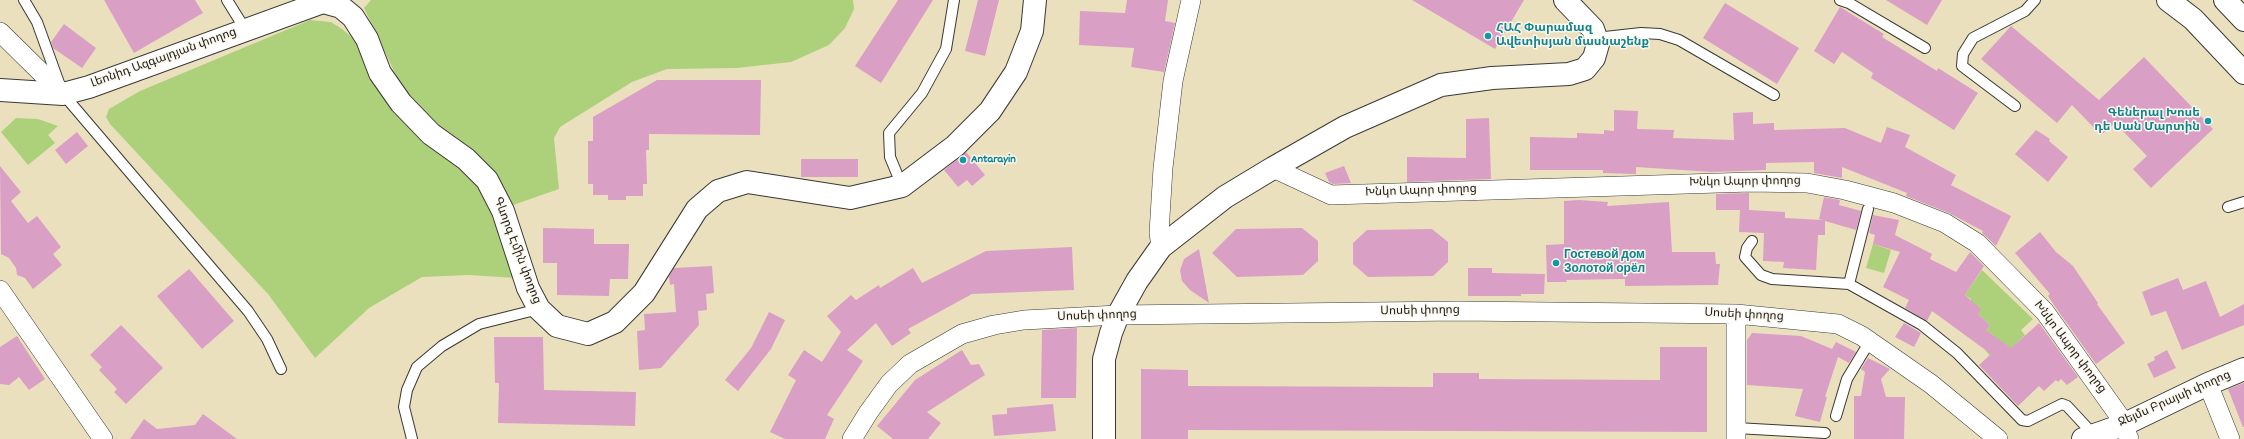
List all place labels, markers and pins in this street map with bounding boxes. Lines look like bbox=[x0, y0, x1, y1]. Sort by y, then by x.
place label: ՀԱՀ Փարամազ Ավետիսյան մասնաշենք bbox=[1496, 22, 1649, 50]
marker: ՀԱՀ Փարամազ Ավետիսյան մասնաշենք bbox=[1483, 31, 1493, 41]
place label: Գեներալ Խոսե դե Սան Մարտին bbox=[2094, 107, 2200, 135]
marker: Գեներալ Խոսե դե Սան Մարտին bbox=[2203, 116, 2213, 126]
place label: Antarayin bbox=[971, 153, 1016, 167]
marker: Antarayin bbox=[958, 155, 968, 165]
place label: Гостевой дом Золотой орёл bbox=[1564, 249, 1645, 277]
marker: Гостевой дом Золотой орёл bbox=[1551, 258, 1561, 268]

